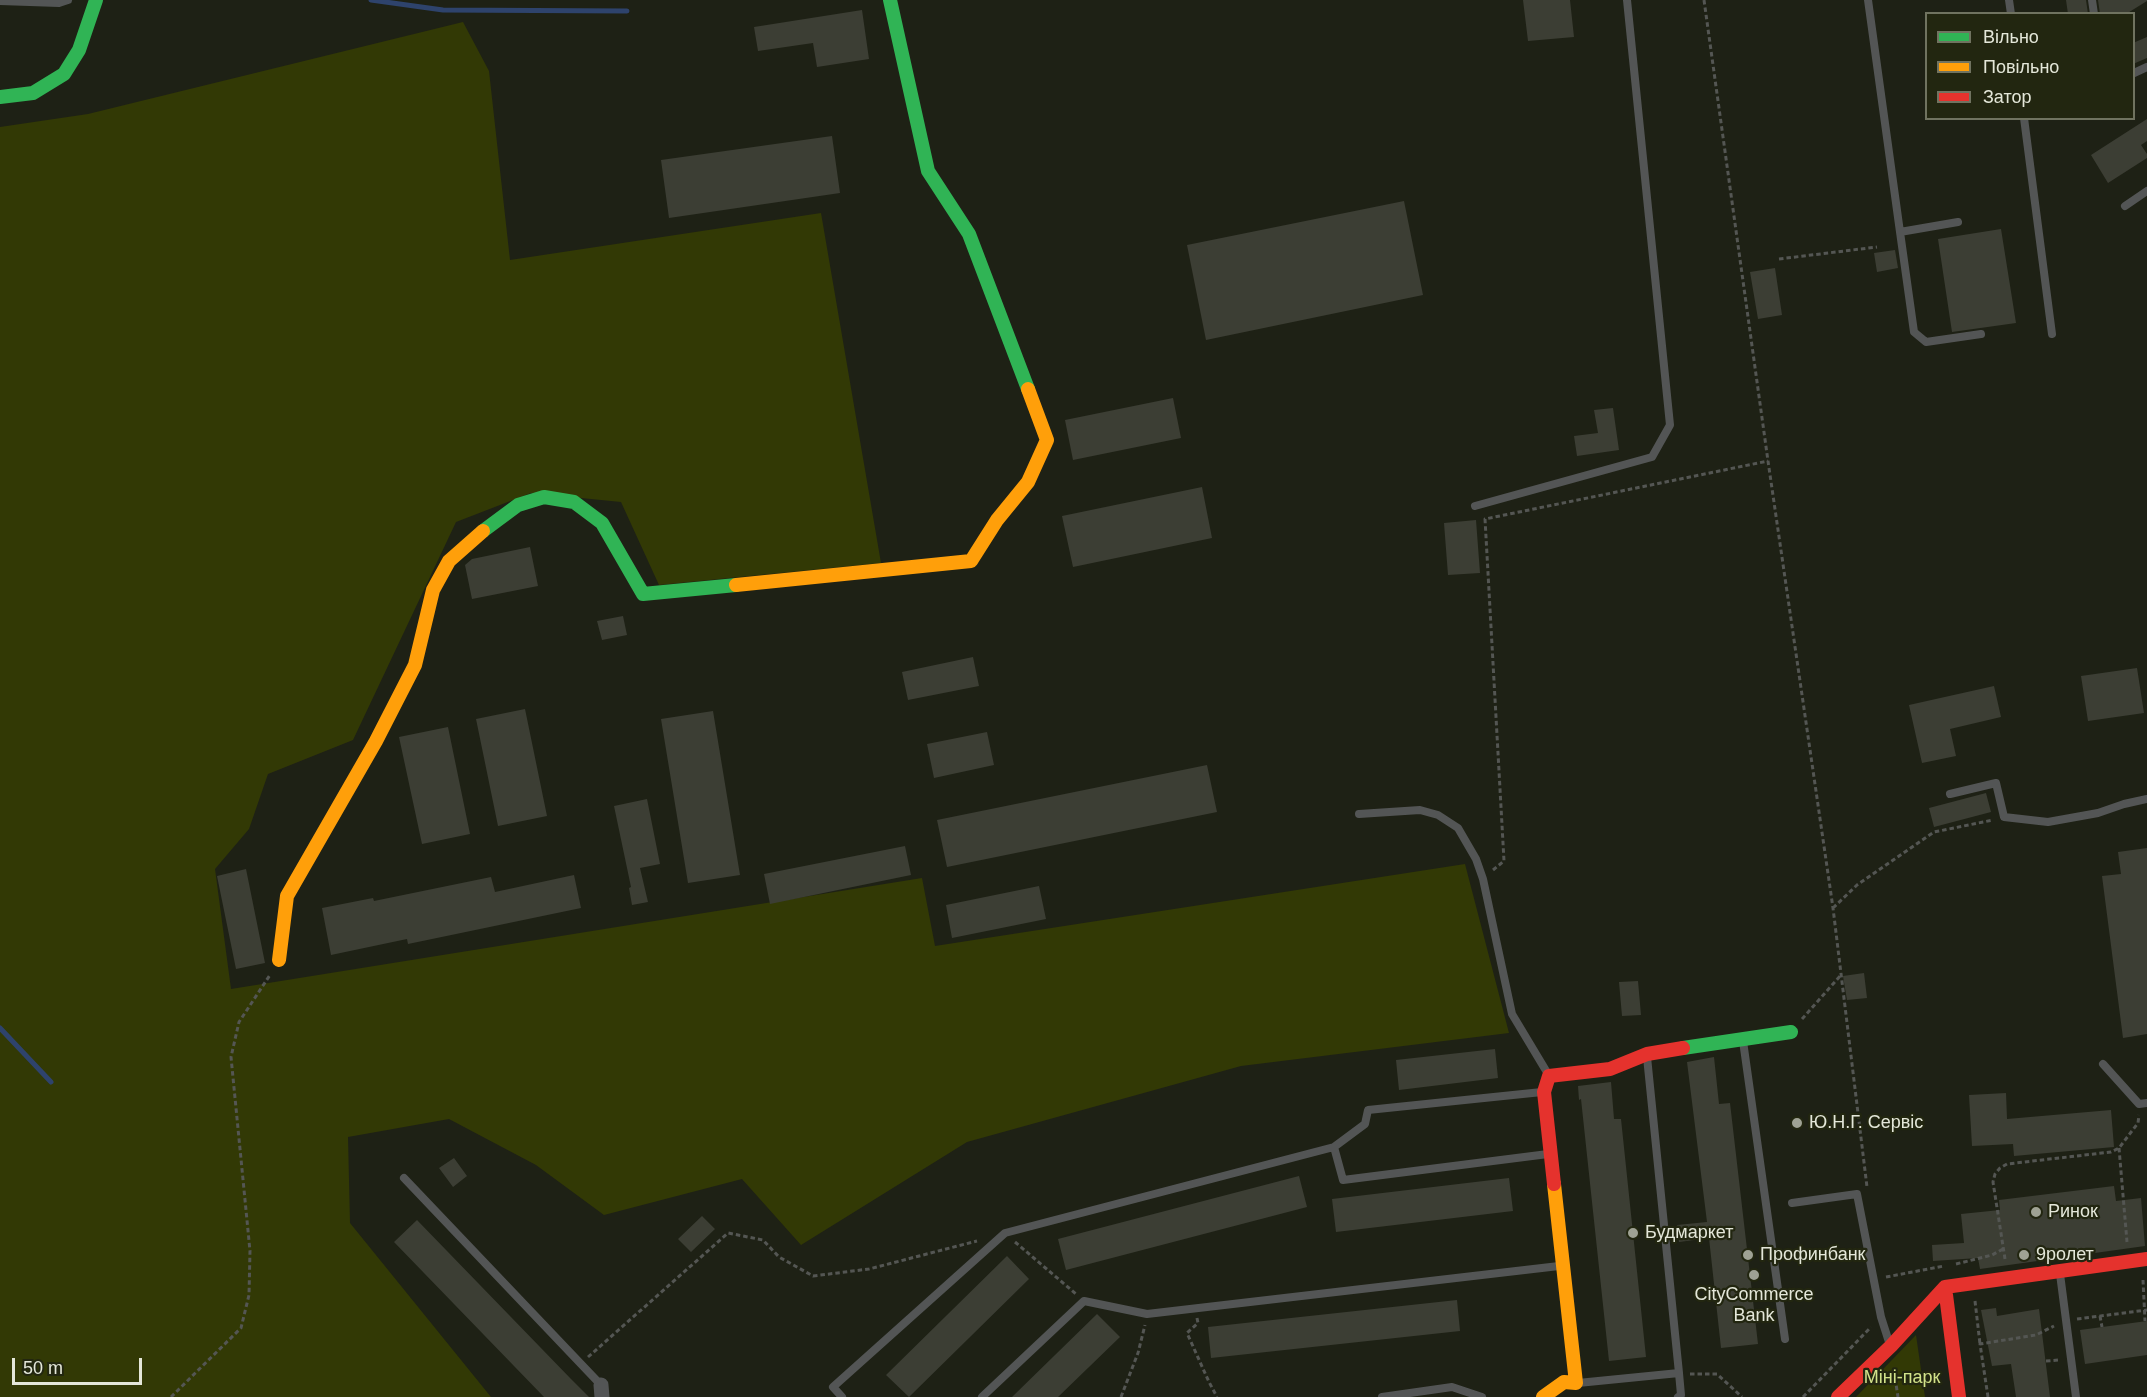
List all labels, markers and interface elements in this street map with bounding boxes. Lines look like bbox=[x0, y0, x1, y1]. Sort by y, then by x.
legend bbox=[1925, 12, 2135, 120]
text: Вільно bbox=[1983, 27, 2039, 47]
text: Повільно bbox=[1983, 57, 2059, 77]
text: Затор bbox=[1983, 87, 2032, 107]
place label: Ю.Н.Г. Сервіс bbox=[1809, 1112, 1923, 1134]
marker: Ю.Н.Г. Сервіс bbox=[1790, 1116, 1804, 1130]
place label: Ринок bbox=[2048, 1201, 2098, 1223]
marker: Ринок bbox=[2029, 1205, 2043, 1219]
place label: Будмаркет bbox=[1645, 1222, 1733, 1244]
marker: Будмаркет bbox=[1626, 1226, 1640, 1240]
place label: Профинбанк bbox=[1760, 1244, 1865, 1266]
place label: 9ролет bbox=[2036, 1244, 2094, 1266]
marker: Профинбанк bbox=[1741, 1248, 1755, 1262]
marker: 9ролет bbox=[2017, 1248, 2031, 1262]
marker: CityCommerce Bank bbox=[1747, 1268, 1761, 1282]
place label: CityCommerce Bank bbox=[1694, 1284, 1814, 1326]
scale bar bbox=[15, 1346, 146, 1384]
text: 50 m bbox=[23, 1358, 63, 1378]
park label: Міні-парк bbox=[1864, 1367, 1940, 1389]

